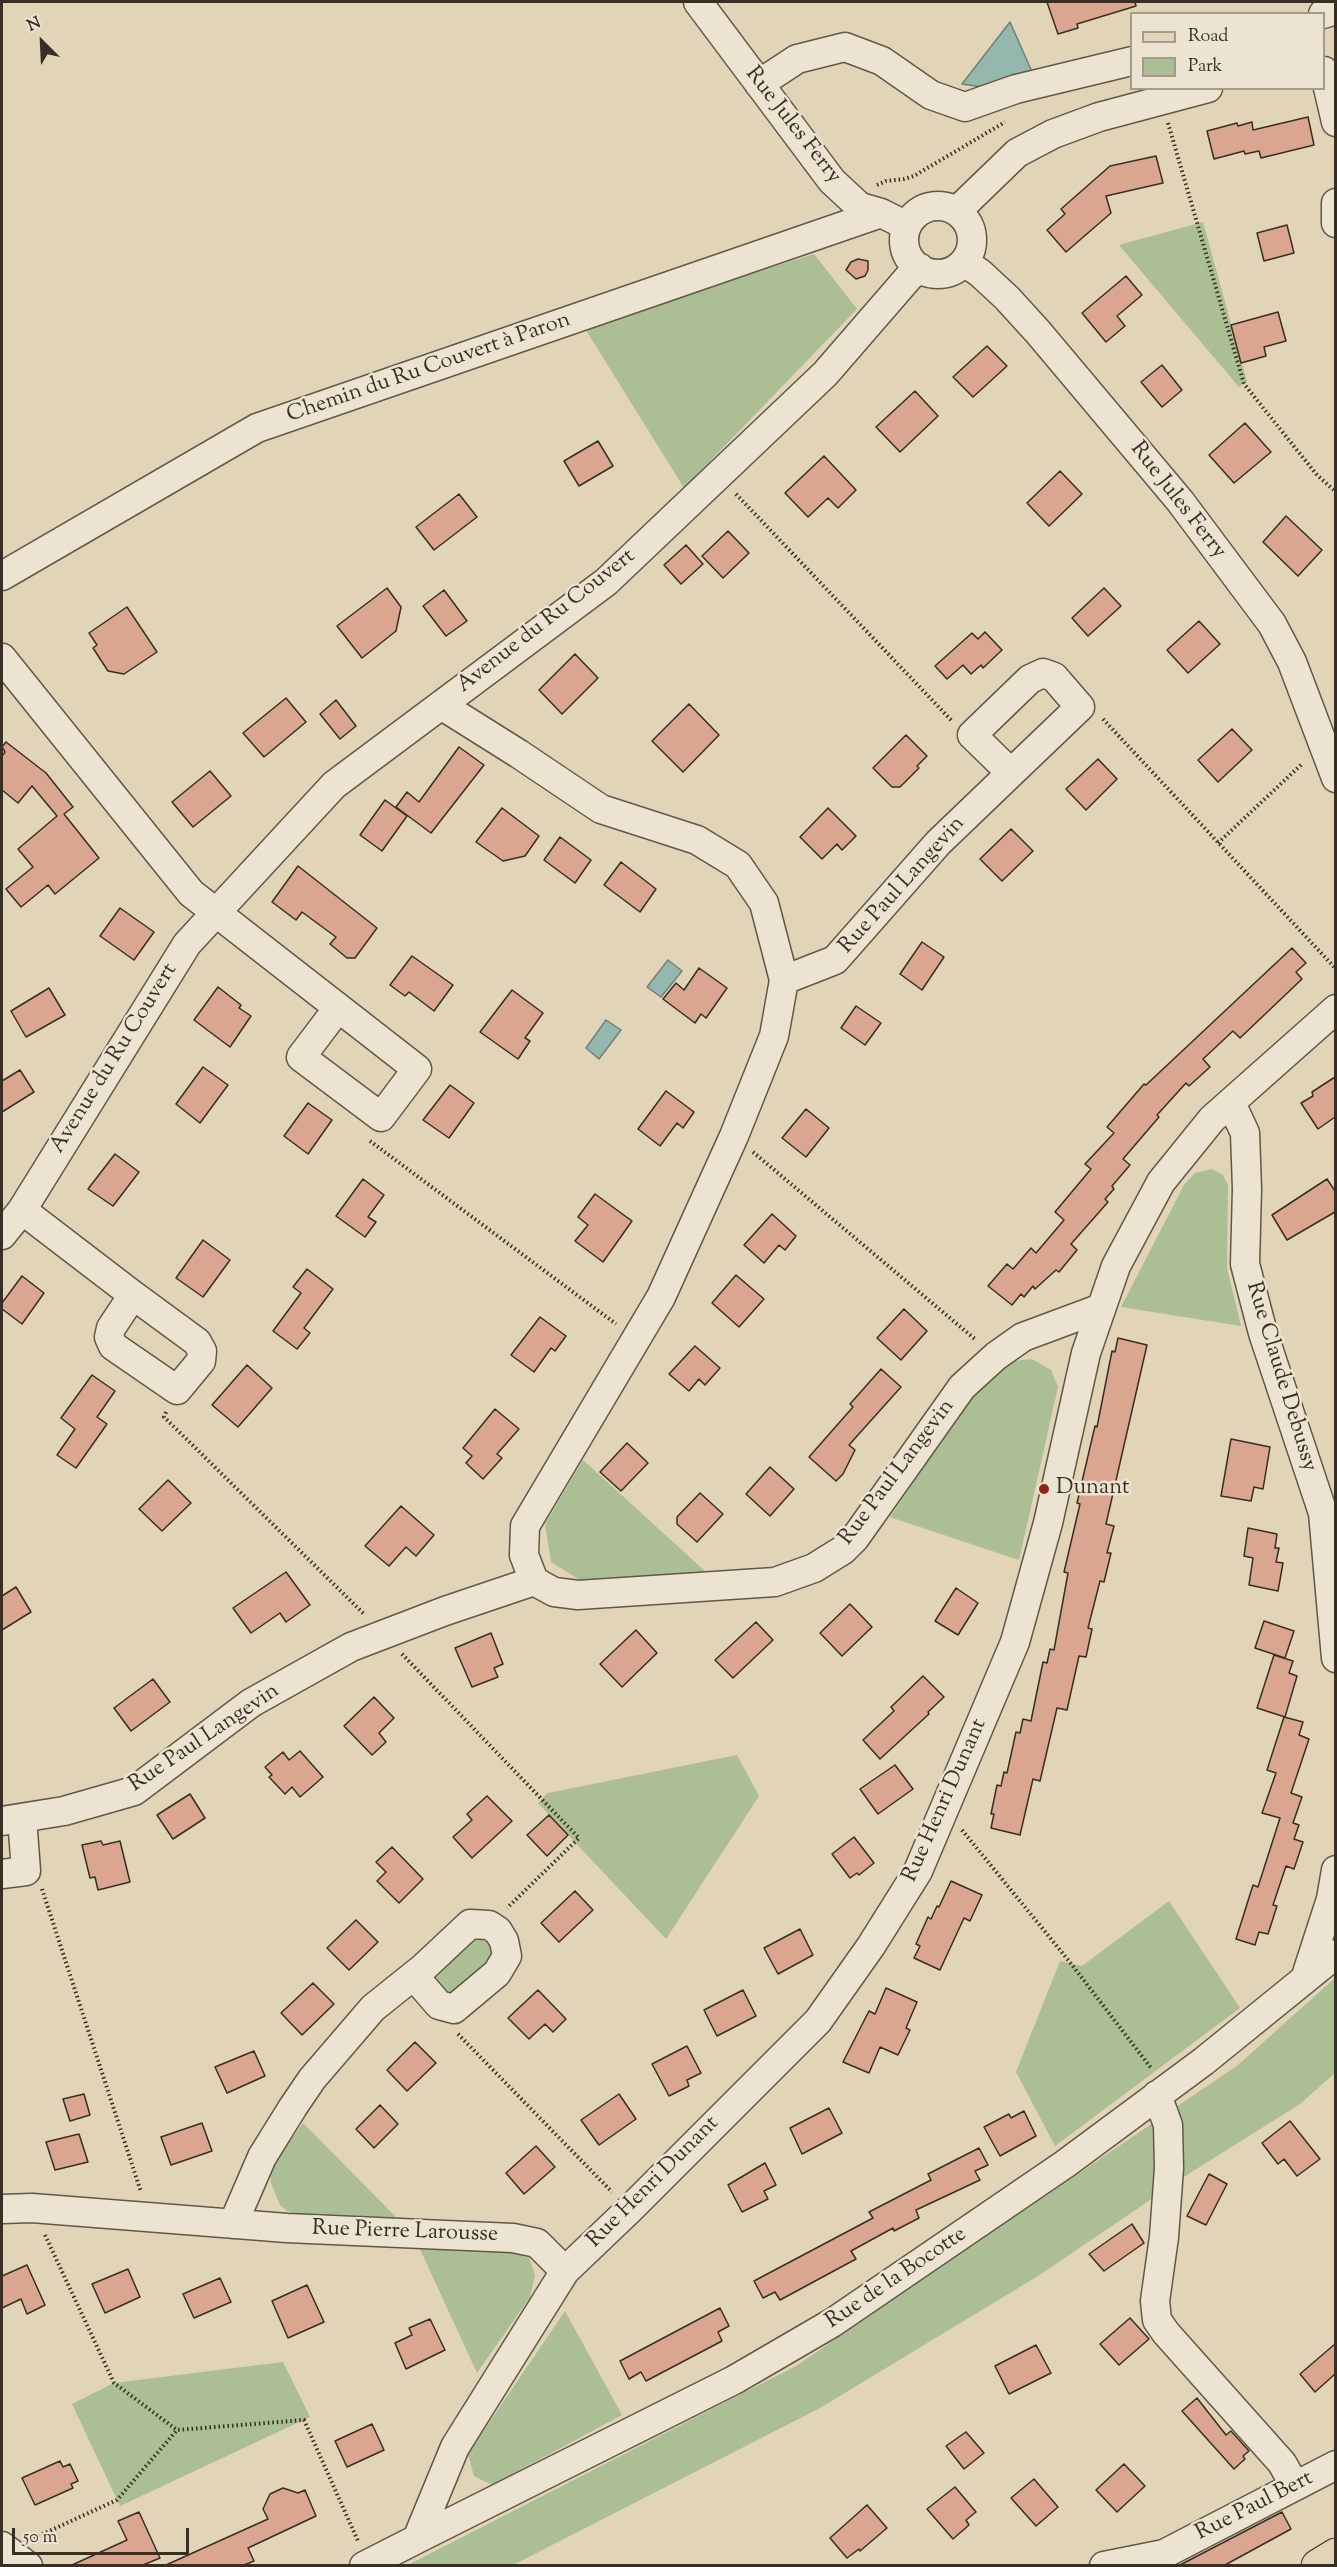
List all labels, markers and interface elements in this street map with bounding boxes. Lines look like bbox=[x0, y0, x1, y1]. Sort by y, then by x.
north arrow bbox=[12, 12, 72, 72]
text: N bbox=[24, 12, 45, 38]
legend bbox=[1130, 12, 1325, 90]
text: Road bbox=[1188, 24, 1228, 50]
text: Park bbox=[1188, 54, 1222, 80]
street label: Rue Jules Ferry bbox=[738, 62, 846, 190]
street label: Chemin du Ru Couvert à Paron bbox=[284, 308, 574, 430]
street label: Rue Jules Ferry bbox=[1123, 437, 1231, 565]
street label: Avenue du Ru Couvert bbox=[453, 544, 641, 700]
street label: Rue Paul Langevin bbox=[834, 812, 972, 960]
street label: Avenue du Ru Couvert bbox=[46, 959, 184, 1159]
street label: Rue Claude Debussy bbox=[1239, 1279, 1321, 1475]
street label: Rue Paul Langevin bbox=[835, 1395, 961, 1551]
place label: Dunant bbox=[1056, 1476, 1130, 1502]
marker: Dunant bbox=[1037, 1482, 1051, 1496]
street label: Rue Paul Langevin bbox=[125, 1679, 285, 1799]
street label: Rue Henri Dunant bbox=[898, 1715, 994, 1887]
street label: Rue Henri Dunant bbox=[582, 2111, 726, 2255]
street label: Rue Pierre Larousse bbox=[311, 2217, 499, 2249]
street label: Rue de la Bocotte bbox=[822, 2222, 972, 2336]
street label: Rue Paul Bert bbox=[1192, 2466, 1318, 2548]
scale bar bbox=[15, 2516, 192, 2554]
text: 50 m bbox=[23, 2525, 57, 2551]

